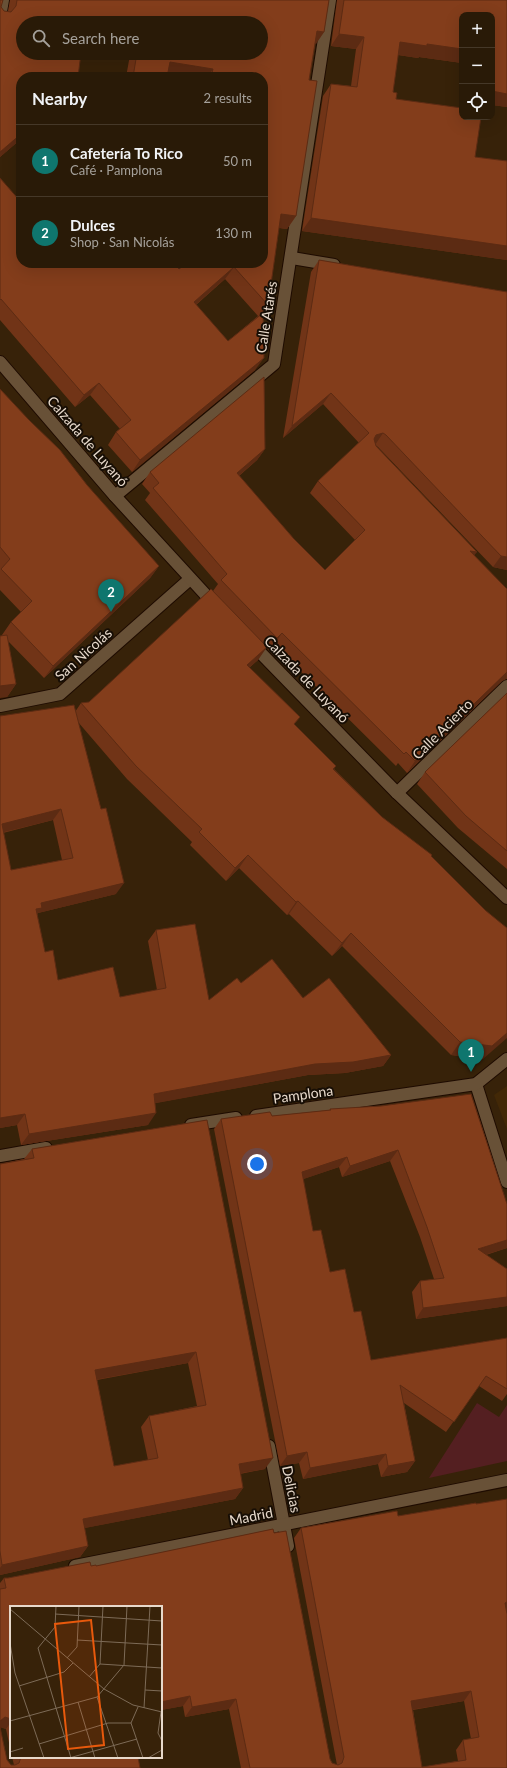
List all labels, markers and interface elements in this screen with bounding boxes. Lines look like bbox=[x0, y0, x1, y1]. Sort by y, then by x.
map controls bbox=[459, 12, 495, 120]
button: + bbox=[459, 12, 495, 48]
search box bbox=[16, 16, 268, 60]
icon: search bbox=[30, 27, 52, 49]
text: Search here bbox=[62, 29, 139, 47]
button: − bbox=[459, 48, 495, 84]
button: locate bbox=[459, 84, 495, 120]
text: Nearby bbox=[32, 88, 87, 109]
text: 2 results bbox=[204, 90, 252, 106]
text: Cafetería To Rico bbox=[70, 144, 183, 162]
text: 1 bbox=[41, 153, 49, 169]
text: 50 m bbox=[223, 153, 252, 169]
text: Café · Pamplona bbox=[70, 162, 162, 178]
text: Dulces bbox=[70, 216, 115, 234]
text: 2 bbox=[41, 225, 49, 241]
text: 130 m bbox=[215, 225, 252, 241]
text: Shop · San Nicolás bbox=[70, 234, 174, 250]
street label: Calle Atarés bbox=[252, 280, 280, 354]
street label: Calzada de Luyanó bbox=[44, 392, 132, 490]
pin: 2 bbox=[98, 579, 124, 612]
street label: San Nicolás bbox=[51, 624, 115, 684]
street label: Calzada de Luyanó bbox=[261, 632, 353, 726]
street label: Calle Acierto bbox=[408, 695, 476, 763]
pin: 1 bbox=[458, 1039, 484, 1072]
street label: Pamplona bbox=[272, 1081, 334, 1107]
your location bbox=[247, 1154, 267, 1174]
street label: Delicias bbox=[279, 1464, 305, 1514]
street label: Madrid bbox=[228, 1503, 274, 1529]
inset map bbox=[10, 1606, 162, 1758]

